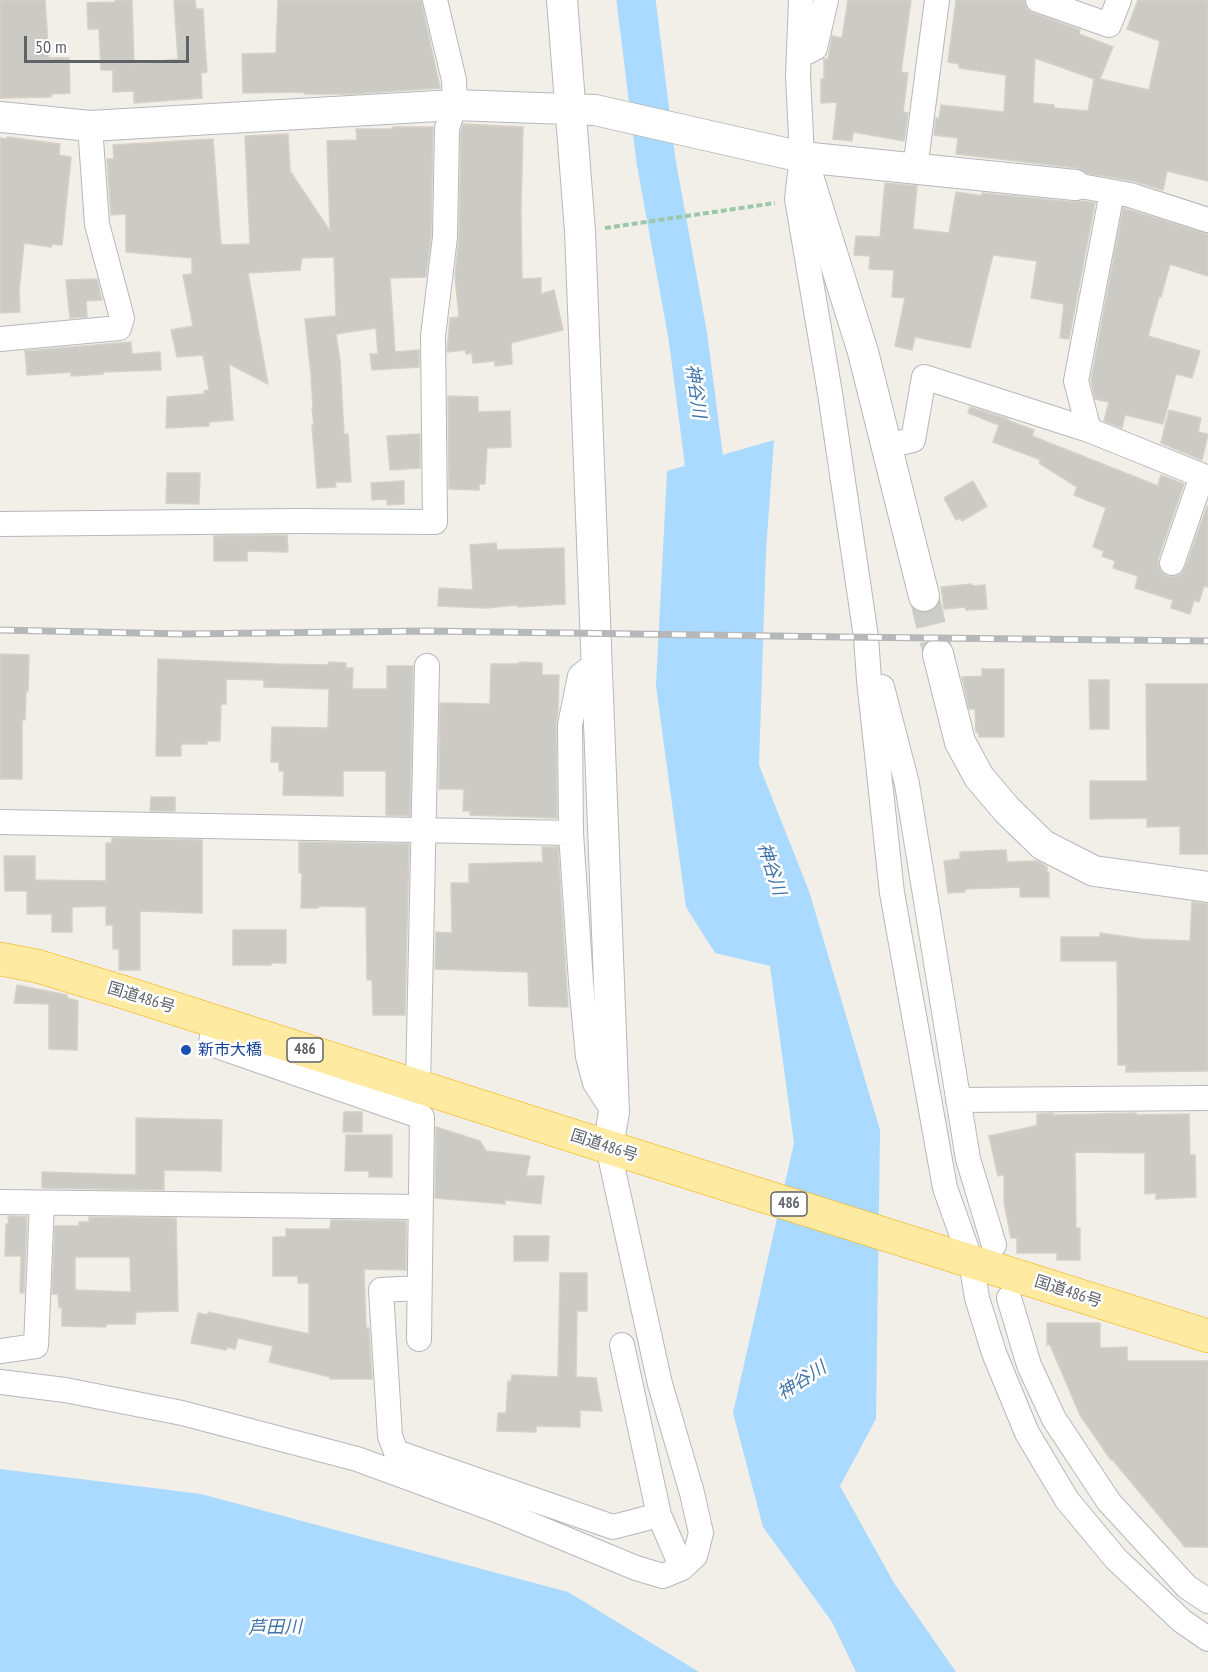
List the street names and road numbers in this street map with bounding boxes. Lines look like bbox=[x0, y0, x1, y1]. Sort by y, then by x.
street label: 国道486号 bbox=[105, 979, 177, 1017]
road number: 486 bbox=[287, 1038, 323, 1062]
street label: 国道486号 bbox=[568, 1126, 640, 1166]
road number: 486 bbox=[771, 1192, 807, 1216]
street label: 国道486号 bbox=[1032, 1272, 1104, 1312]

